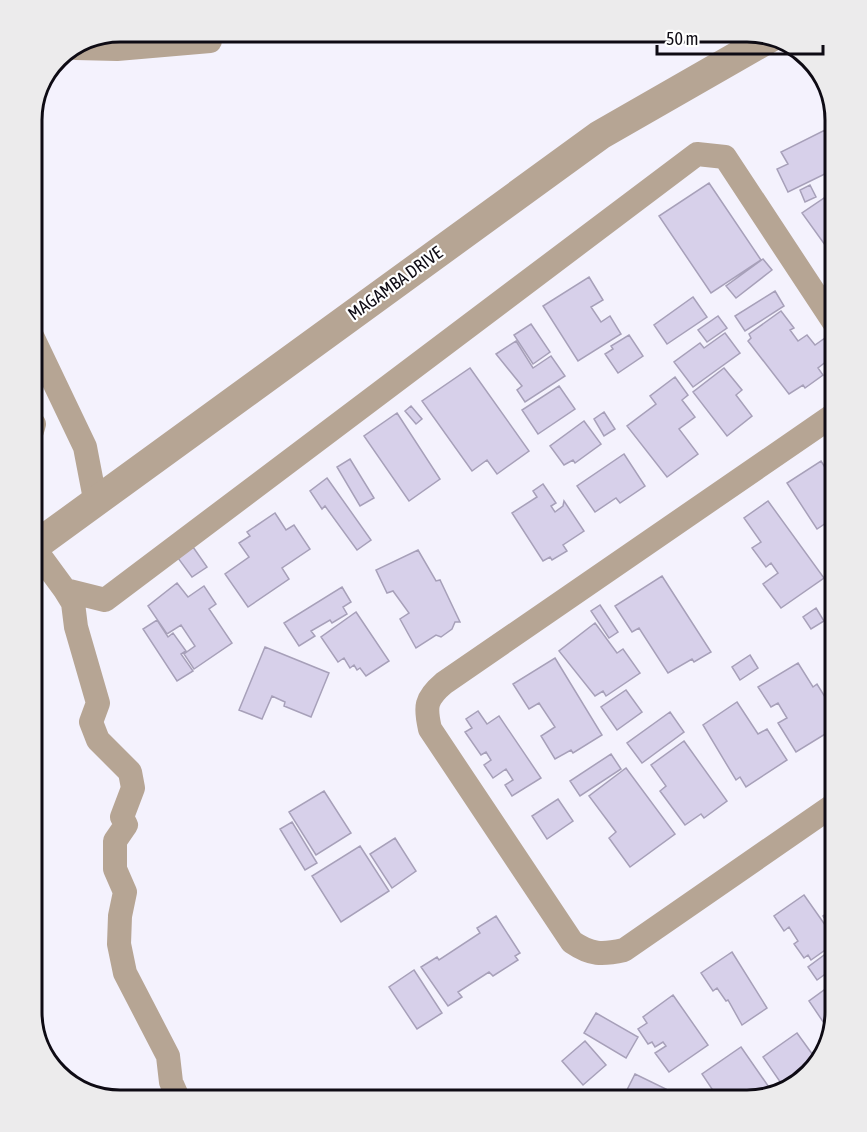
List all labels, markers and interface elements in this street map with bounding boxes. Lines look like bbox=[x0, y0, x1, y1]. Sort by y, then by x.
scale bar bbox=[657, 18, 824, 56]
text: 50 m bbox=[666, 28, 698, 49]
street label: MAGAMBA DRIVE bbox=[344, 242, 446, 324]

